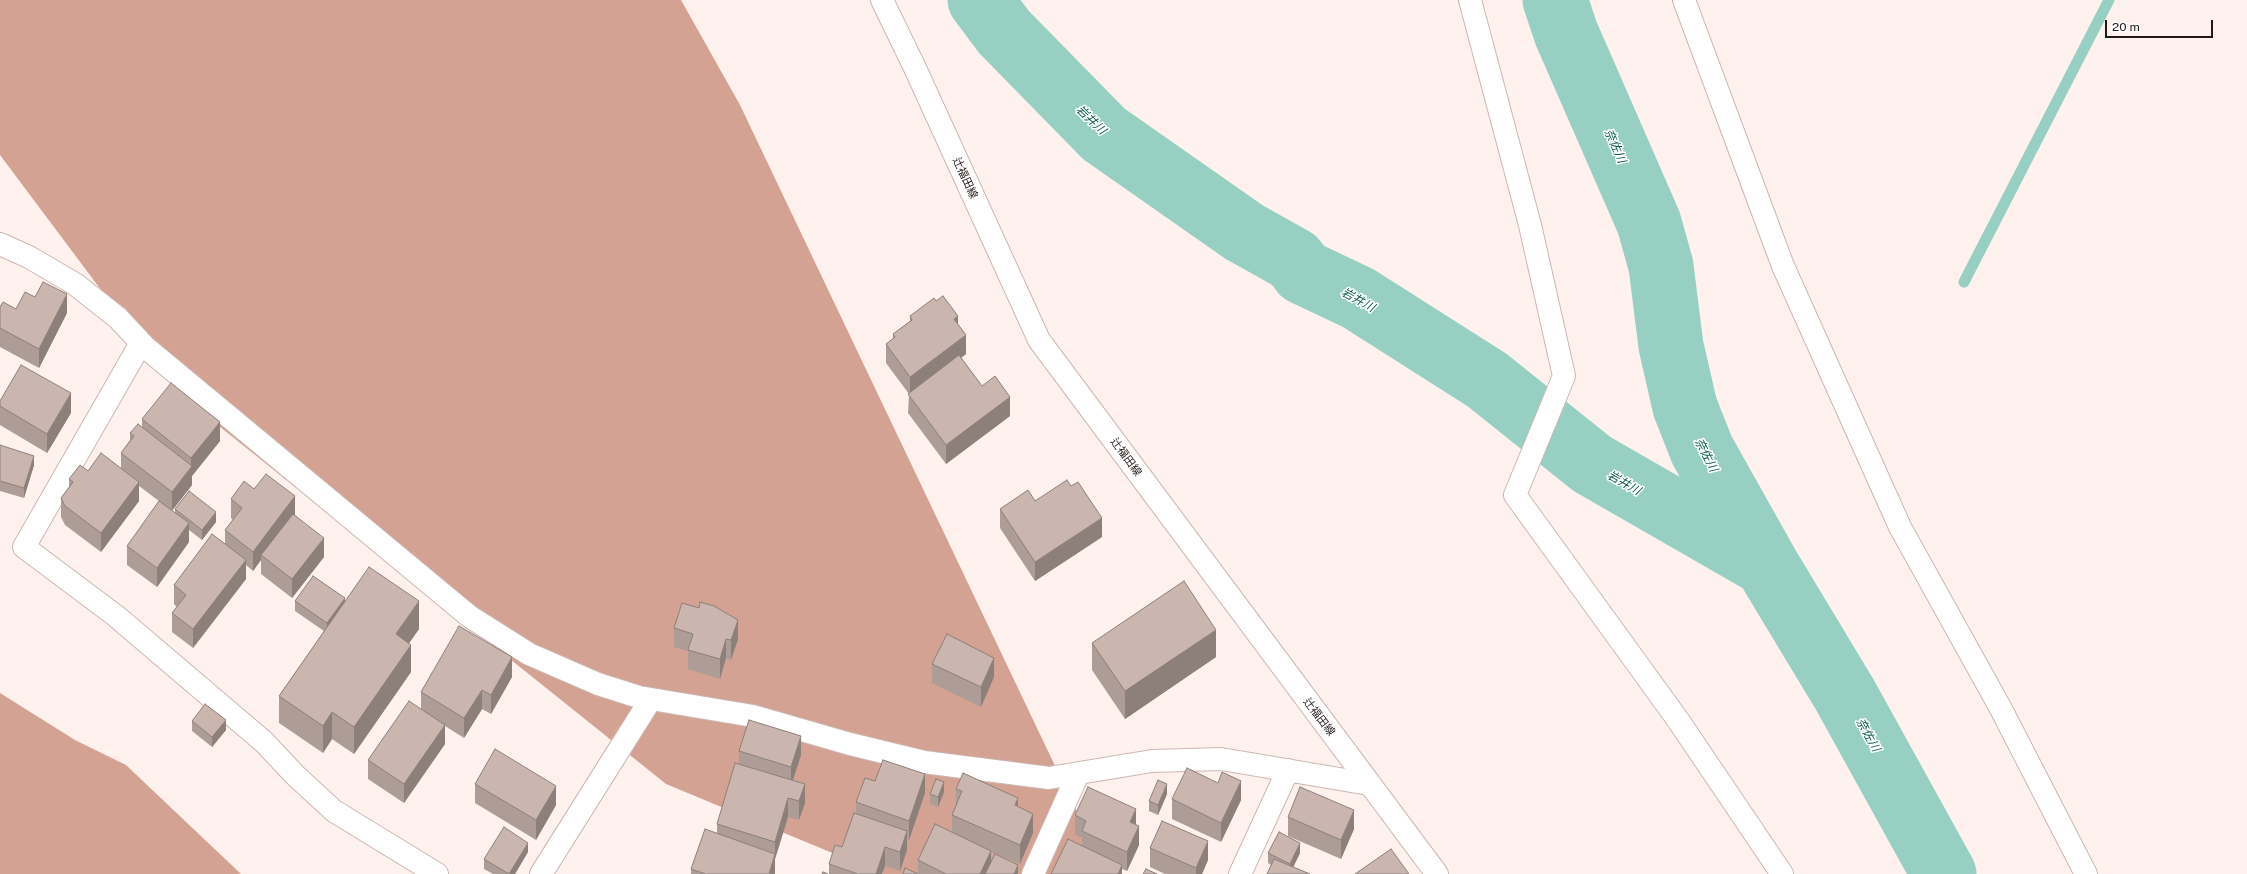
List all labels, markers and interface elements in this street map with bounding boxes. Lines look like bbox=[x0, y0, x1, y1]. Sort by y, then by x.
scale bar bbox=[2107, 12, 2215, 38]
text: 20 m bbox=[2112, 20, 2140, 34]
water label: 岩井川 bbox=[1073, 102, 1109, 138]
water label: 奈佐川 bbox=[1601, 127, 1629, 165]
street label: 辻福田線 bbox=[950, 155, 980, 201]
water label: 岩井川 bbox=[1339, 285, 1377, 315]
street label: 辻福田線 bbox=[1108, 435, 1144, 479]
water label: 奈佐川 bbox=[1691, 436, 1721, 474]
water label: 岩井川 bbox=[1605, 468, 1643, 498]
street label: 辻福田線 bbox=[1300, 695, 1338, 739]
water label: 奈佐川 bbox=[1853, 716, 1883, 754]

